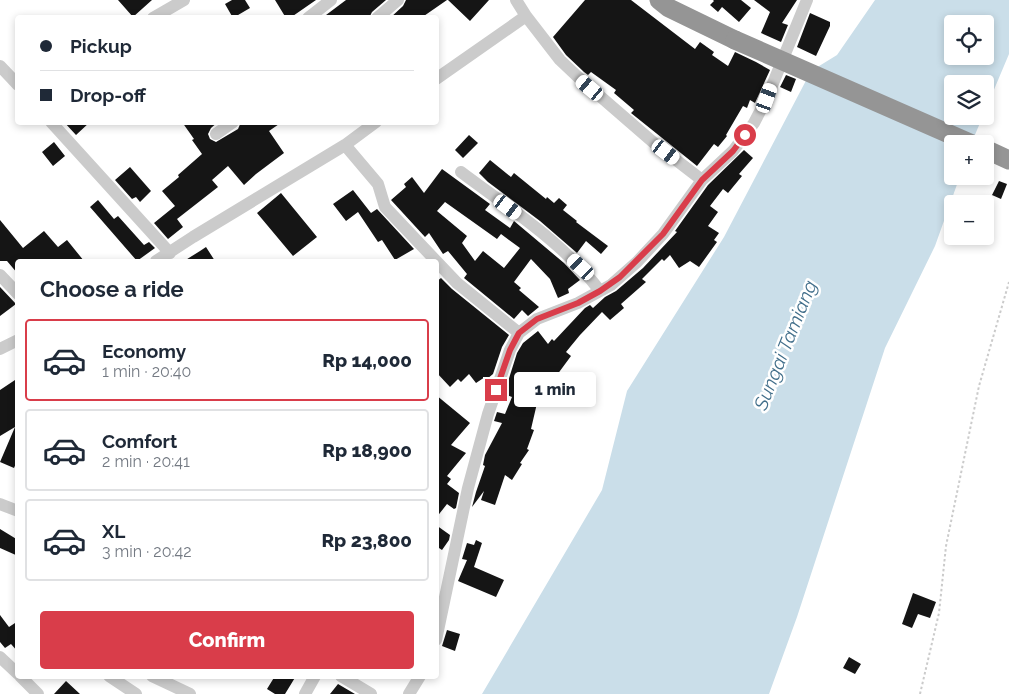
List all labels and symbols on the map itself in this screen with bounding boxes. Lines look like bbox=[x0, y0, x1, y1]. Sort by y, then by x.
car bbox=[573, 73, 606, 103]
car bbox=[754, 81, 779, 115]
route start bbox=[734, 124, 756, 146]
car bbox=[649, 137, 682, 167]
car bbox=[491, 192, 524, 222]
car bbox=[564, 251, 597, 283]
water label: Sungai Tamiang bbox=[749, 277, 821, 414]
callout: 1 min bbox=[514, 372, 596, 408]
route end bbox=[485, 379, 507, 401]

